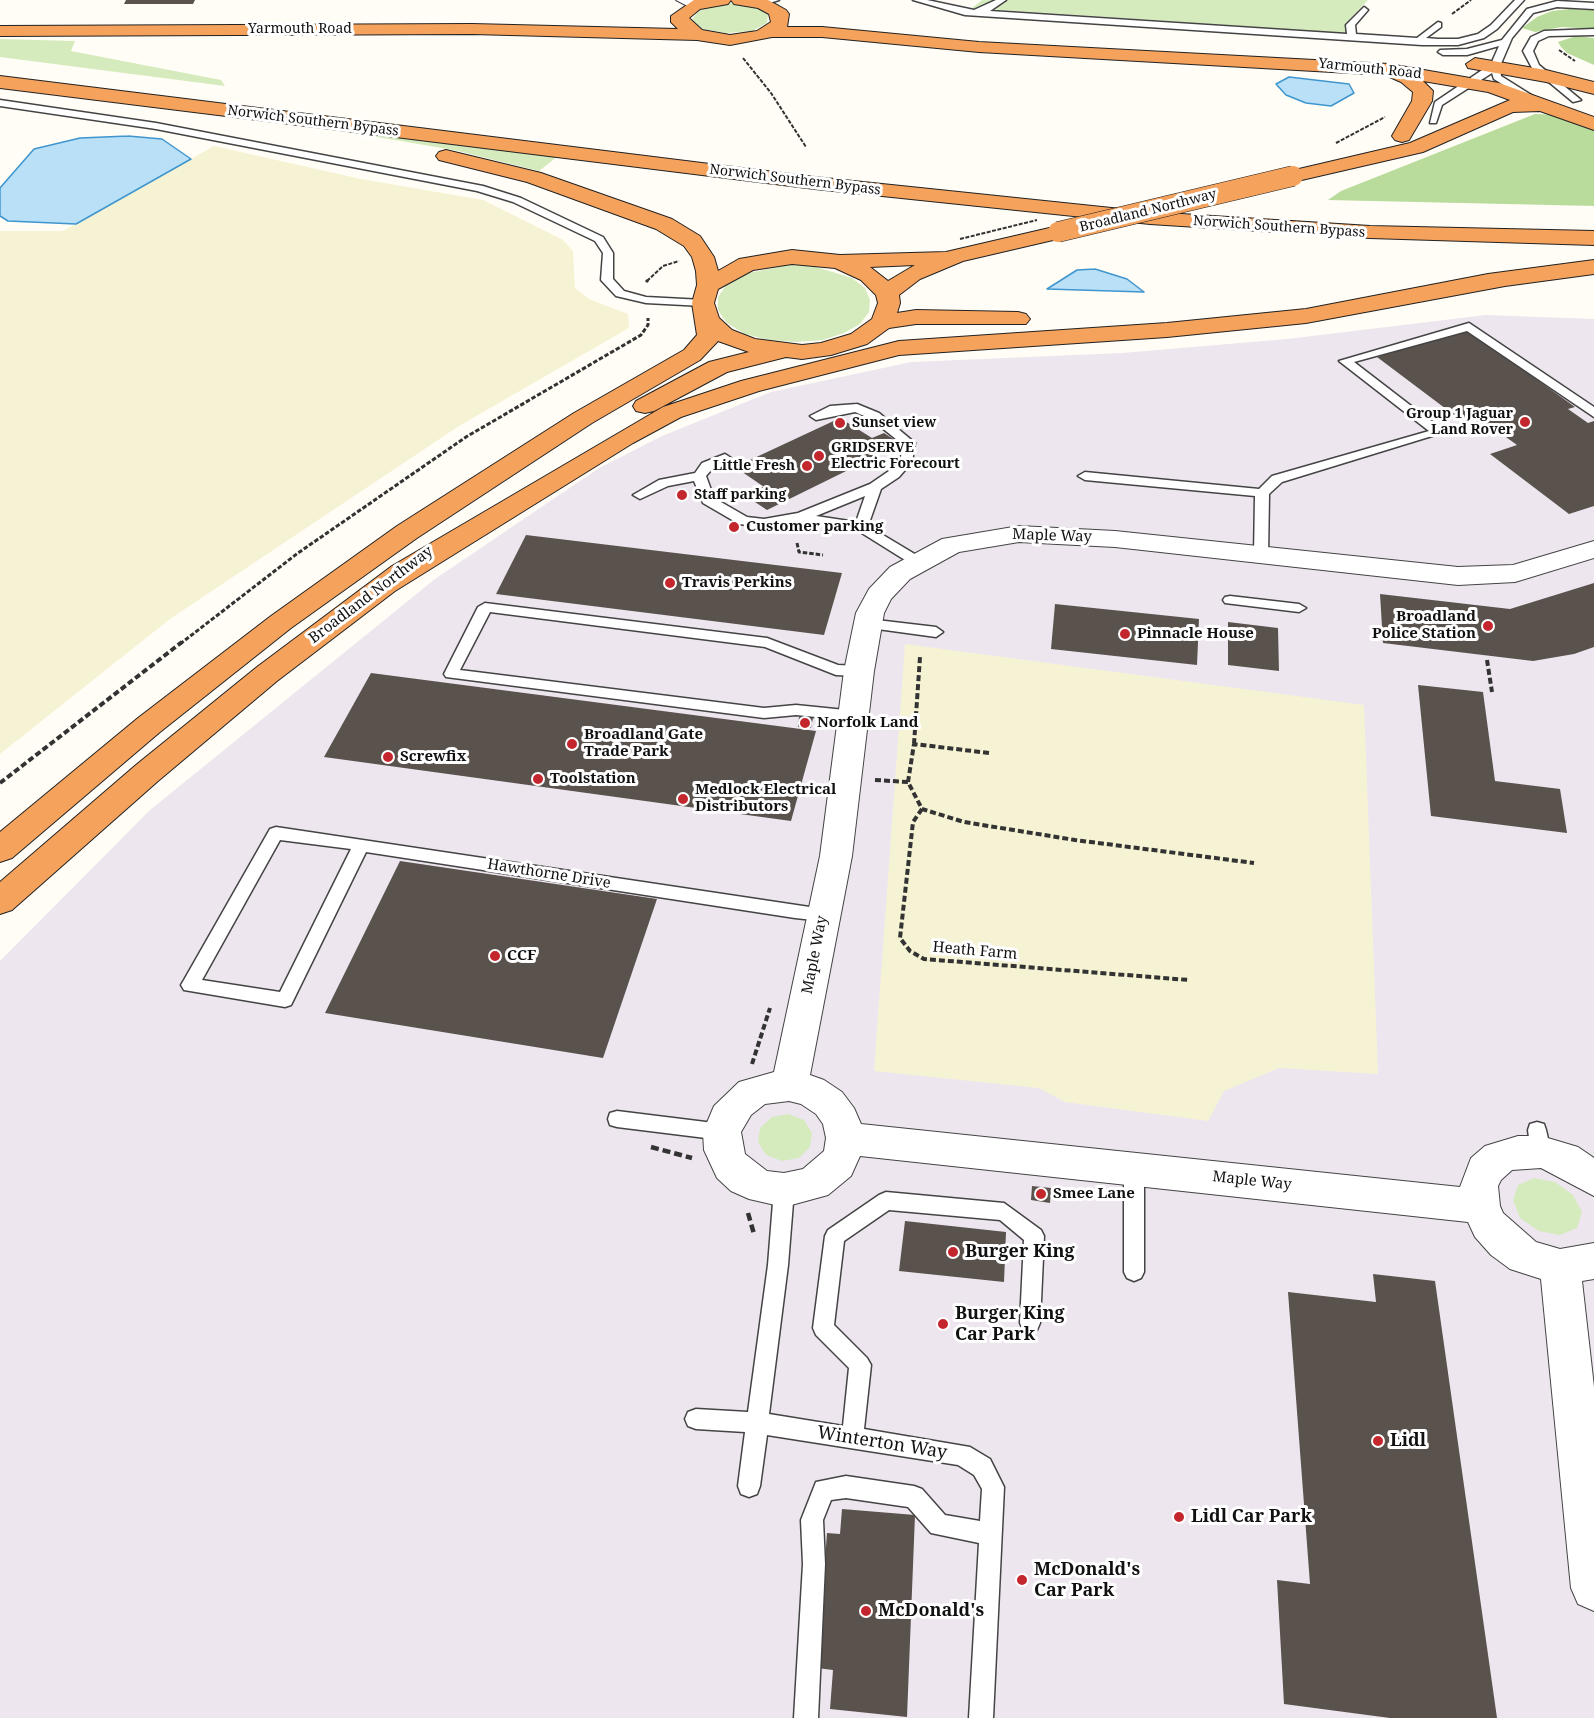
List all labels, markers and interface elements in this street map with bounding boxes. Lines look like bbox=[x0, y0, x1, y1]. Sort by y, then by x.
street label: Yarmouth Road bbox=[248, 21, 352, 37]
street label: Yarmouth Road bbox=[1318, 55, 1422, 83]
street label: Norwich Southern Bypass bbox=[226, 102, 400, 140]
street label: Norwich Southern Bypass bbox=[708, 161, 882, 199]
street label: Broadland Northway bbox=[1078, 186, 1218, 236]
street label: Norwich Southern Bypass bbox=[1192, 213, 1366, 241]
place label: Group 1 Jaguar Land Rover bbox=[1406, 406, 1513, 438]
place label: Sunset view bbox=[852, 415, 936, 431]
marker: Group 1 Jaguar Land Rover bbox=[1518, 415, 1532, 429]
marker: Sunset view bbox=[833, 416, 847, 430]
place label: GRIDSERVE Electric Forecourt bbox=[831, 440, 960, 472]
marker: GRIDSERVE Electric Forecourt bbox=[812, 449, 826, 463]
place label: Little Fresh bbox=[713, 458, 795, 474]
marker: Little Fresh bbox=[800, 459, 814, 473]
place label: Staff parking bbox=[694, 487, 786, 503]
marker: Staff parking bbox=[675, 488, 689, 502]
place label: Customer parking bbox=[746, 518, 883, 536]
marker: Customer parking bbox=[727, 520, 741, 534]
street label: Maple Way bbox=[1012, 526, 1092, 546]
street label: Broadland Northway bbox=[305, 543, 437, 647]
place label: Travis Perkins bbox=[682, 574, 792, 592]
marker: Travis Perkins bbox=[663, 576, 677, 590]
place label: Broadland Police Station bbox=[1372, 608, 1476, 643]
marker: Broadland Police Station bbox=[1481, 619, 1495, 633]
place label: Pinnacle House bbox=[1137, 625, 1254, 643]
marker: Pinnacle House bbox=[1118, 627, 1132, 641]
place label: Norfolk Land bbox=[817, 714, 918, 732]
marker: Norfolk Land bbox=[798, 716, 812, 730]
place label: Broadland Gate Trade Park bbox=[584, 726, 703, 761]
marker: Broadland Gate Trade Park bbox=[565, 737, 579, 751]
place label: Screwfix bbox=[400, 748, 466, 766]
marker: Screwfix bbox=[381, 750, 395, 764]
place label: Toolstation bbox=[550, 770, 636, 788]
marker: Toolstation bbox=[531, 772, 545, 786]
place label: Medlock Electrical Distributors bbox=[695, 781, 836, 816]
marker: Medlock Electrical Distributors bbox=[676, 792, 690, 806]
street label: Hawthorne Drive bbox=[486, 855, 612, 893]
street label: Maple Way bbox=[799, 914, 831, 996]
street label: Heath Farm bbox=[932, 938, 1018, 964]
place label: CCF bbox=[507, 947, 536, 965]
marker: CCF bbox=[488, 949, 502, 963]
street label: Maple Way bbox=[1211, 1168, 1293, 1194]
place label: Smee Lane bbox=[1053, 1185, 1135, 1203]
marker: Smee Lane bbox=[1034, 1187, 1048, 1201]
place label: Burger King bbox=[965, 1241, 1075, 1263]
marker: Burger King bbox=[946, 1245, 960, 1259]
place label: Burger King Car Park bbox=[955, 1303, 1065, 1346]
marker: Burger King Car Park bbox=[936, 1317, 950, 1331]
street label: Winterton Way bbox=[816, 1422, 948, 1464]
place label: Lidl bbox=[1390, 1430, 1426, 1452]
marker: Lidl bbox=[1371, 1434, 1385, 1448]
place label: Lidl Car Park bbox=[1191, 1506, 1312, 1528]
marker: Lidl Car Park bbox=[1172, 1510, 1186, 1524]
place label: McDonald's Car Park bbox=[1034, 1559, 1140, 1602]
marker: McDonald's Car Park bbox=[1015, 1573, 1029, 1587]
place label: McDonald's bbox=[878, 1600, 984, 1622]
marker: McDonald's bbox=[859, 1604, 873, 1618]

